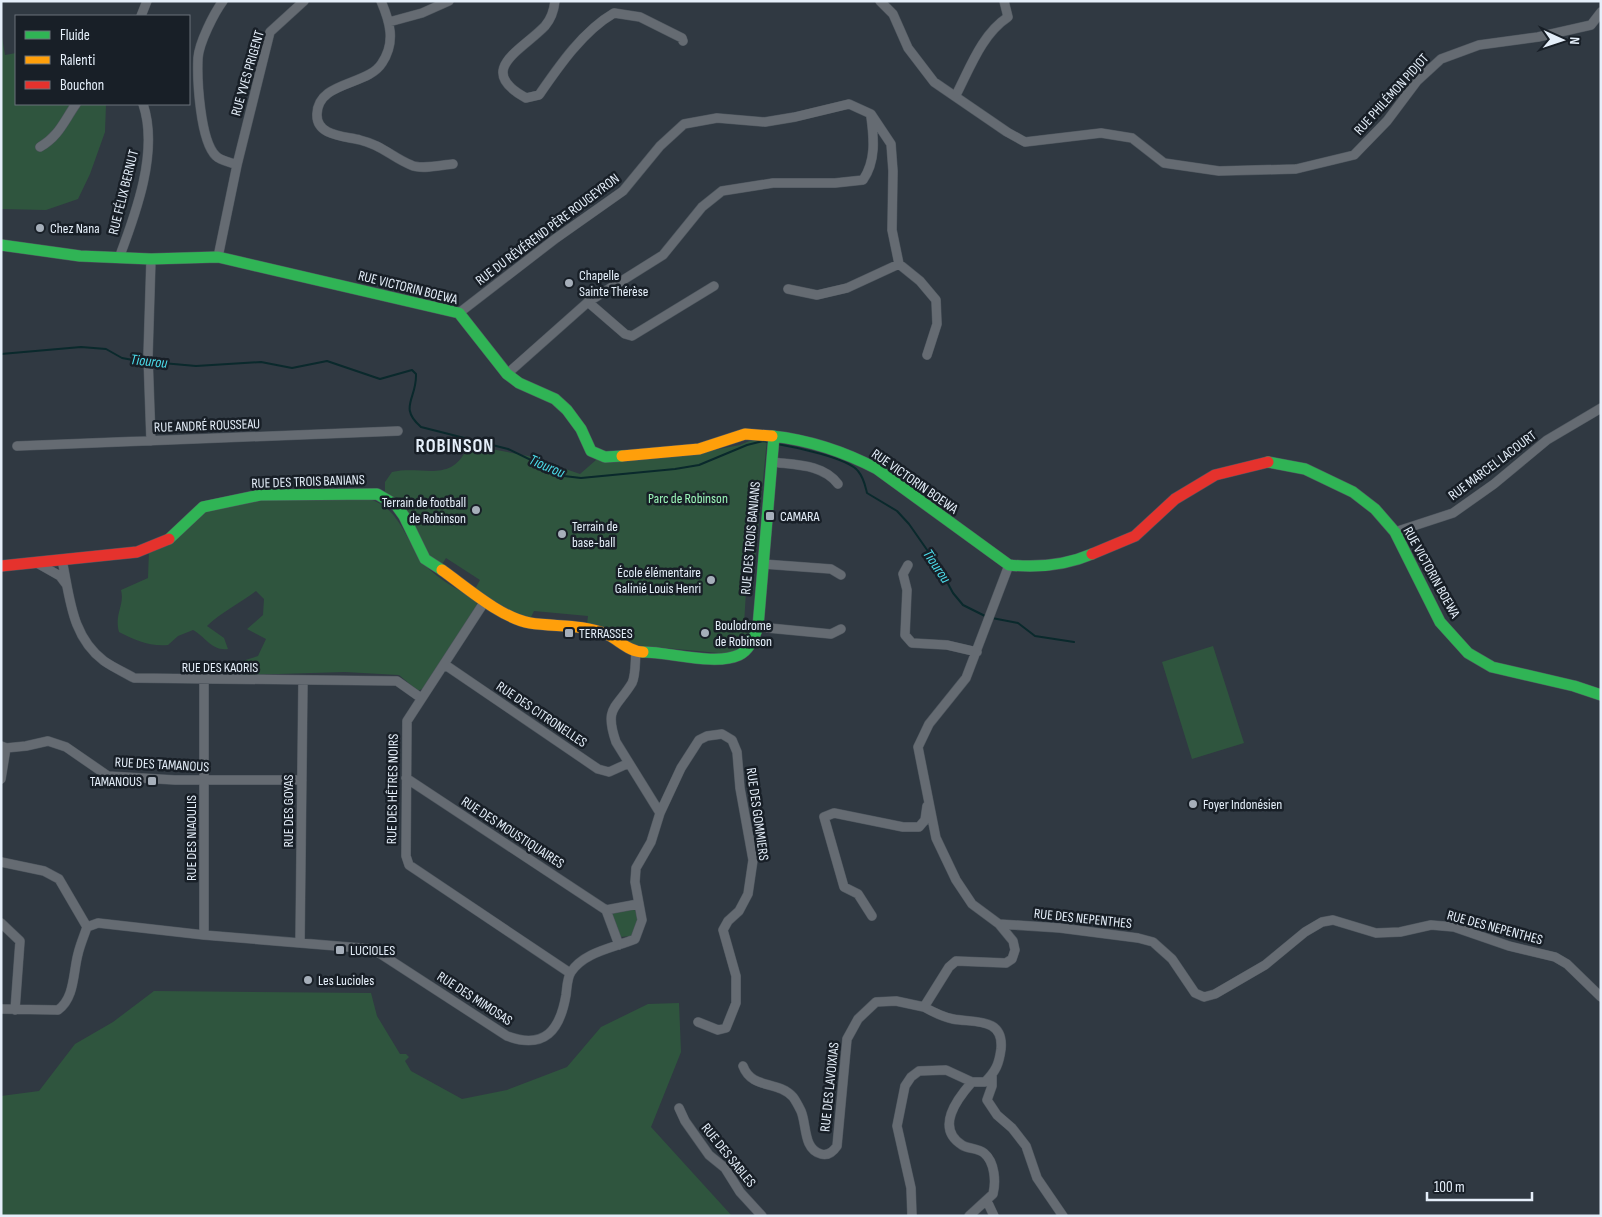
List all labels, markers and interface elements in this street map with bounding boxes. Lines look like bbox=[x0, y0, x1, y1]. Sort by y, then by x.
legend bbox=[15, 15, 190, 105]
north arrow bbox=[1537, 15, 1587, 65]
text: Fluide bbox=[60, 26, 90, 45]
street label: RUE YVES PRIGENT bbox=[227, 28, 268, 118]
text: N bbox=[1566, 36, 1583, 45]
street label: RUE PHILÉMON PIDJOT bbox=[1350, 50, 1433, 138]
text: Ralenti bbox=[60, 51, 95, 70]
text: Bouchon bbox=[60, 76, 104, 95]
street label: RUE FÉLIX BERNUT bbox=[105, 148, 142, 236]
street label: RUE DU RÉVÉREND PÈRE ROUGEYRON bbox=[472, 170, 623, 289]
place label: Chez Nana bbox=[50, 220, 100, 237]
marker: Chez Nana bbox=[34, 222, 46, 234]
street label: RUE VICTORIN BOEWA bbox=[356, 267, 460, 308]
place label: Chapelle Sainte Thérèse bbox=[579, 267, 648, 300]
marker: Chapelle Sainte Thérèse bbox=[563, 277, 575, 289]
water label: Tiourou bbox=[129, 350, 169, 373]
street label: RUE ANDRÉ ROUSSEAU bbox=[154, 415, 260, 436]
street label: RUE MARCEL LACOURT bbox=[1445, 427, 1540, 504]
district label: ROBINSON bbox=[416, 435, 494, 458]
street label: RUE VICTORIN BOEWA bbox=[868, 445, 962, 518]
water label: Tiourou bbox=[526, 450, 568, 483]
street label: RUE DES TROIS BANIANS bbox=[251, 471, 365, 492]
street label: RUE DES TROIS BANIANS bbox=[737, 481, 764, 595]
park label: Parc de Robinson bbox=[648, 490, 728, 507]
place label: Terrain de football de Robinson bbox=[382, 494, 466, 527]
marker: Terrain de football de Robinson bbox=[470, 504, 482, 516]
place label: CAMARA bbox=[780, 508, 820, 525]
marker: CAMARA bbox=[764, 510, 776, 522]
place label: Terrain de base-ball bbox=[572, 518, 618, 551]
street label: RUE VICTORIN BOEWA bbox=[1399, 524, 1464, 622]
marker: Terrain de base-ball bbox=[556, 528, 568, 540]
water label: Tiourou bbox=[918, 546, 955, 588]
place label: École élémentaire Galinié Louis Henri bbox=[615, 564, 701, 597]
marker: École élémentaire Galinié Louis Henri bbox=[705, 574, 717, 586]
place label: Boulodrome de Robinson bbox=[715, 617, 772, 650]
place label: TERRASSES bbox=[579, 625, 633, 642]
marker: TERRASSES bbox=[563, 627, 575, 639]
marker: Boulodrome de Robinson bbox=[699, 627, 711, 639]
street label: RUE DES KAORIS bbox=[182, 659, 258, 676]
street label: RUE DES CITRONELLES bbox=[493, 678, 590, 751]
street label: RUE DES HÊTRES NOIRS bbox=[383, 734, 402, 844]
street label: RUE DES TAMANOUS bbox=[114, 754, 210, 775]
street label: RUE DES GOMMIERS bbox=[743, 766, 772, 862]
place label: TAMANOUS bbox=[90, 773, 142, 790]
street label: RUE DES GOYAS bbox=[280, 774, 297, 848]
marker: TAMANOUS bbox=[146, 775, 158, 787]
street label: RUE DES MOUSTIQUAIRES bbox=[458, 793, 567, 872]
street label: RUE DES NIAOULIS bbox=[183, 795, 200, 881]
place label: Foyer Indonésien bbox=[1203, 796, 1282, 813]
marker: Foyer Indonésien bbox=[1187, 798, 1199, 810]
street label: RUE DES NEPENTHES bbox=[1033, 905, 1133, 932]
street label: RUE DES NEPENTHES bbox=[1445, 907, 1545, 948]
place label: LUCIOLES bbox=[350, 942, 395, 959]
marker: LUCIOLES bbox=[334, 944, 346, 956]
street label: RUE DES MIMOSAS bbox=[434, 968, 516, 1029]
place label: Les Lucioles bbox=[318, 972, 374, 989]
marker: Les Lucioles bbox=[302, 974, 314, 986]
street label: RUE DES LAVOIXIAS bbox=[816, 1042, 843, 1133]
street label: RUE DES SABLES bbox=[698, 1120, 760, 1191]
scale bar bbox=[1427, 1170, 1532, 1202]
text: 100 m bbox=[1434, 1178, 1465, 1197]

